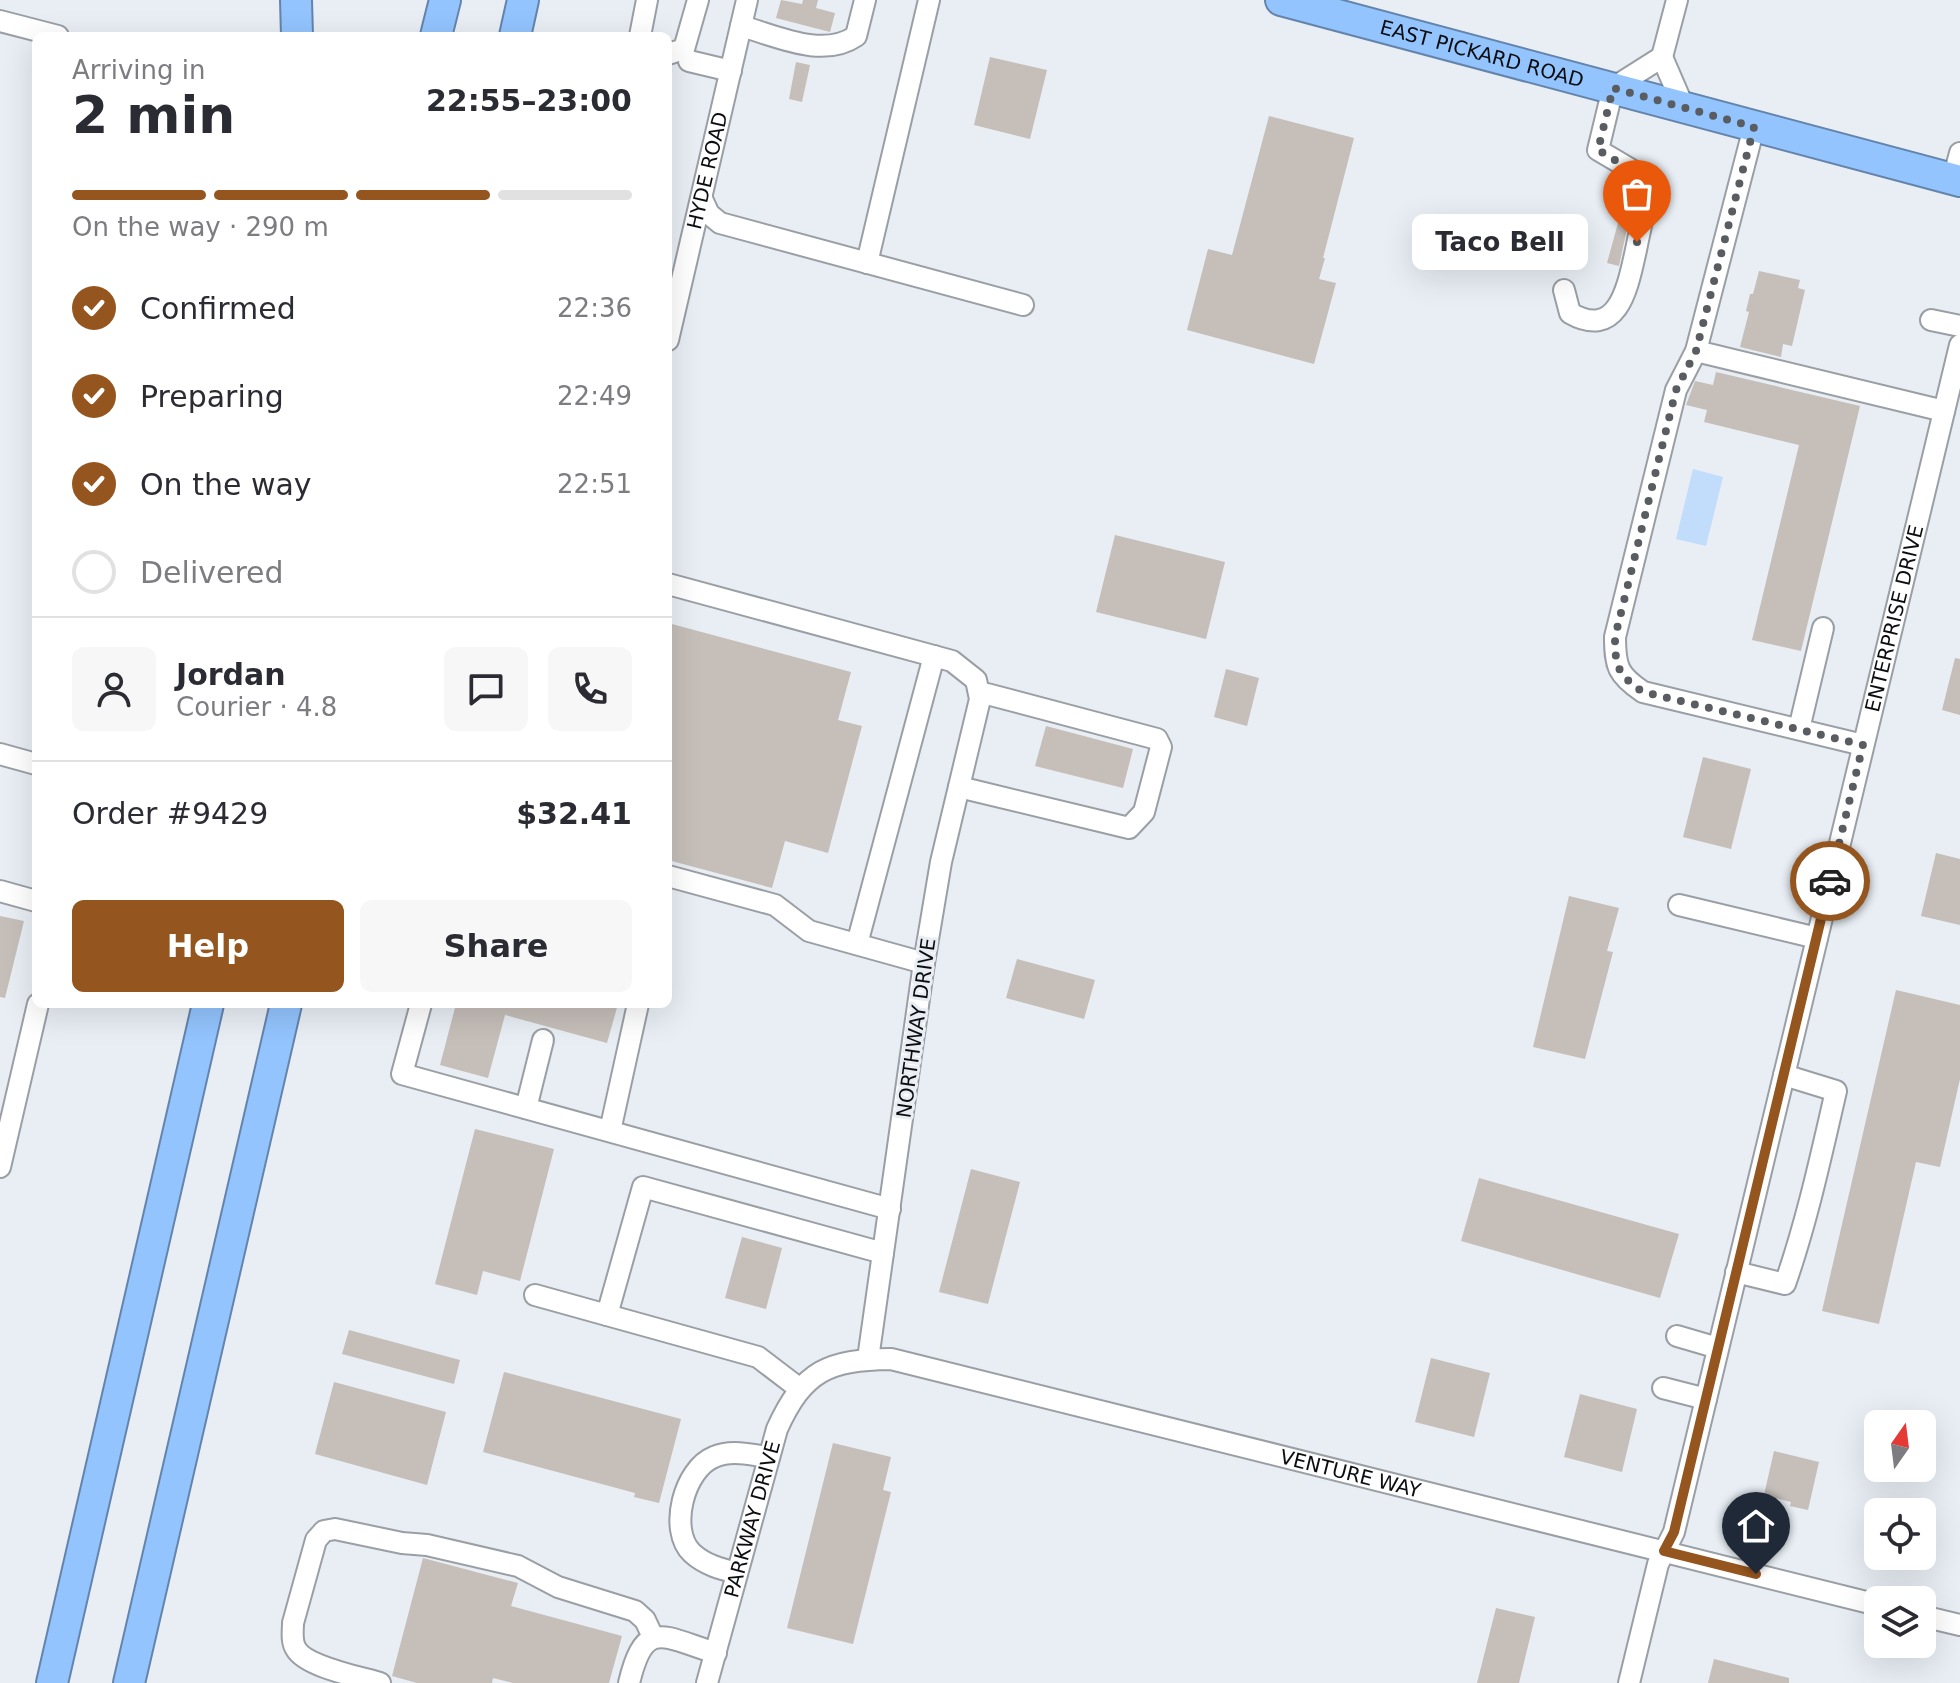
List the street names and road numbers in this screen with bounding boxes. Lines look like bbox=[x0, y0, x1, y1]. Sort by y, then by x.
street label: EAST PICKARD ROAD bbox=[1377, 15, 1587, 92]
street label: HYDE ROAD bbox=[682, 109, 733, 232]
street label: ENTERPRISE DRIVE bbox=[1860, 523, 1928, 714]
street label: NORTHWAY DRIVE bbox=[891, 937, 941, 1119]
street label: PARKWAY DRIVE bbox=[719, 1438, 785, 1600]
street label: VENTURE WAY bbox=[1278, 1444, 1424, 1503]

